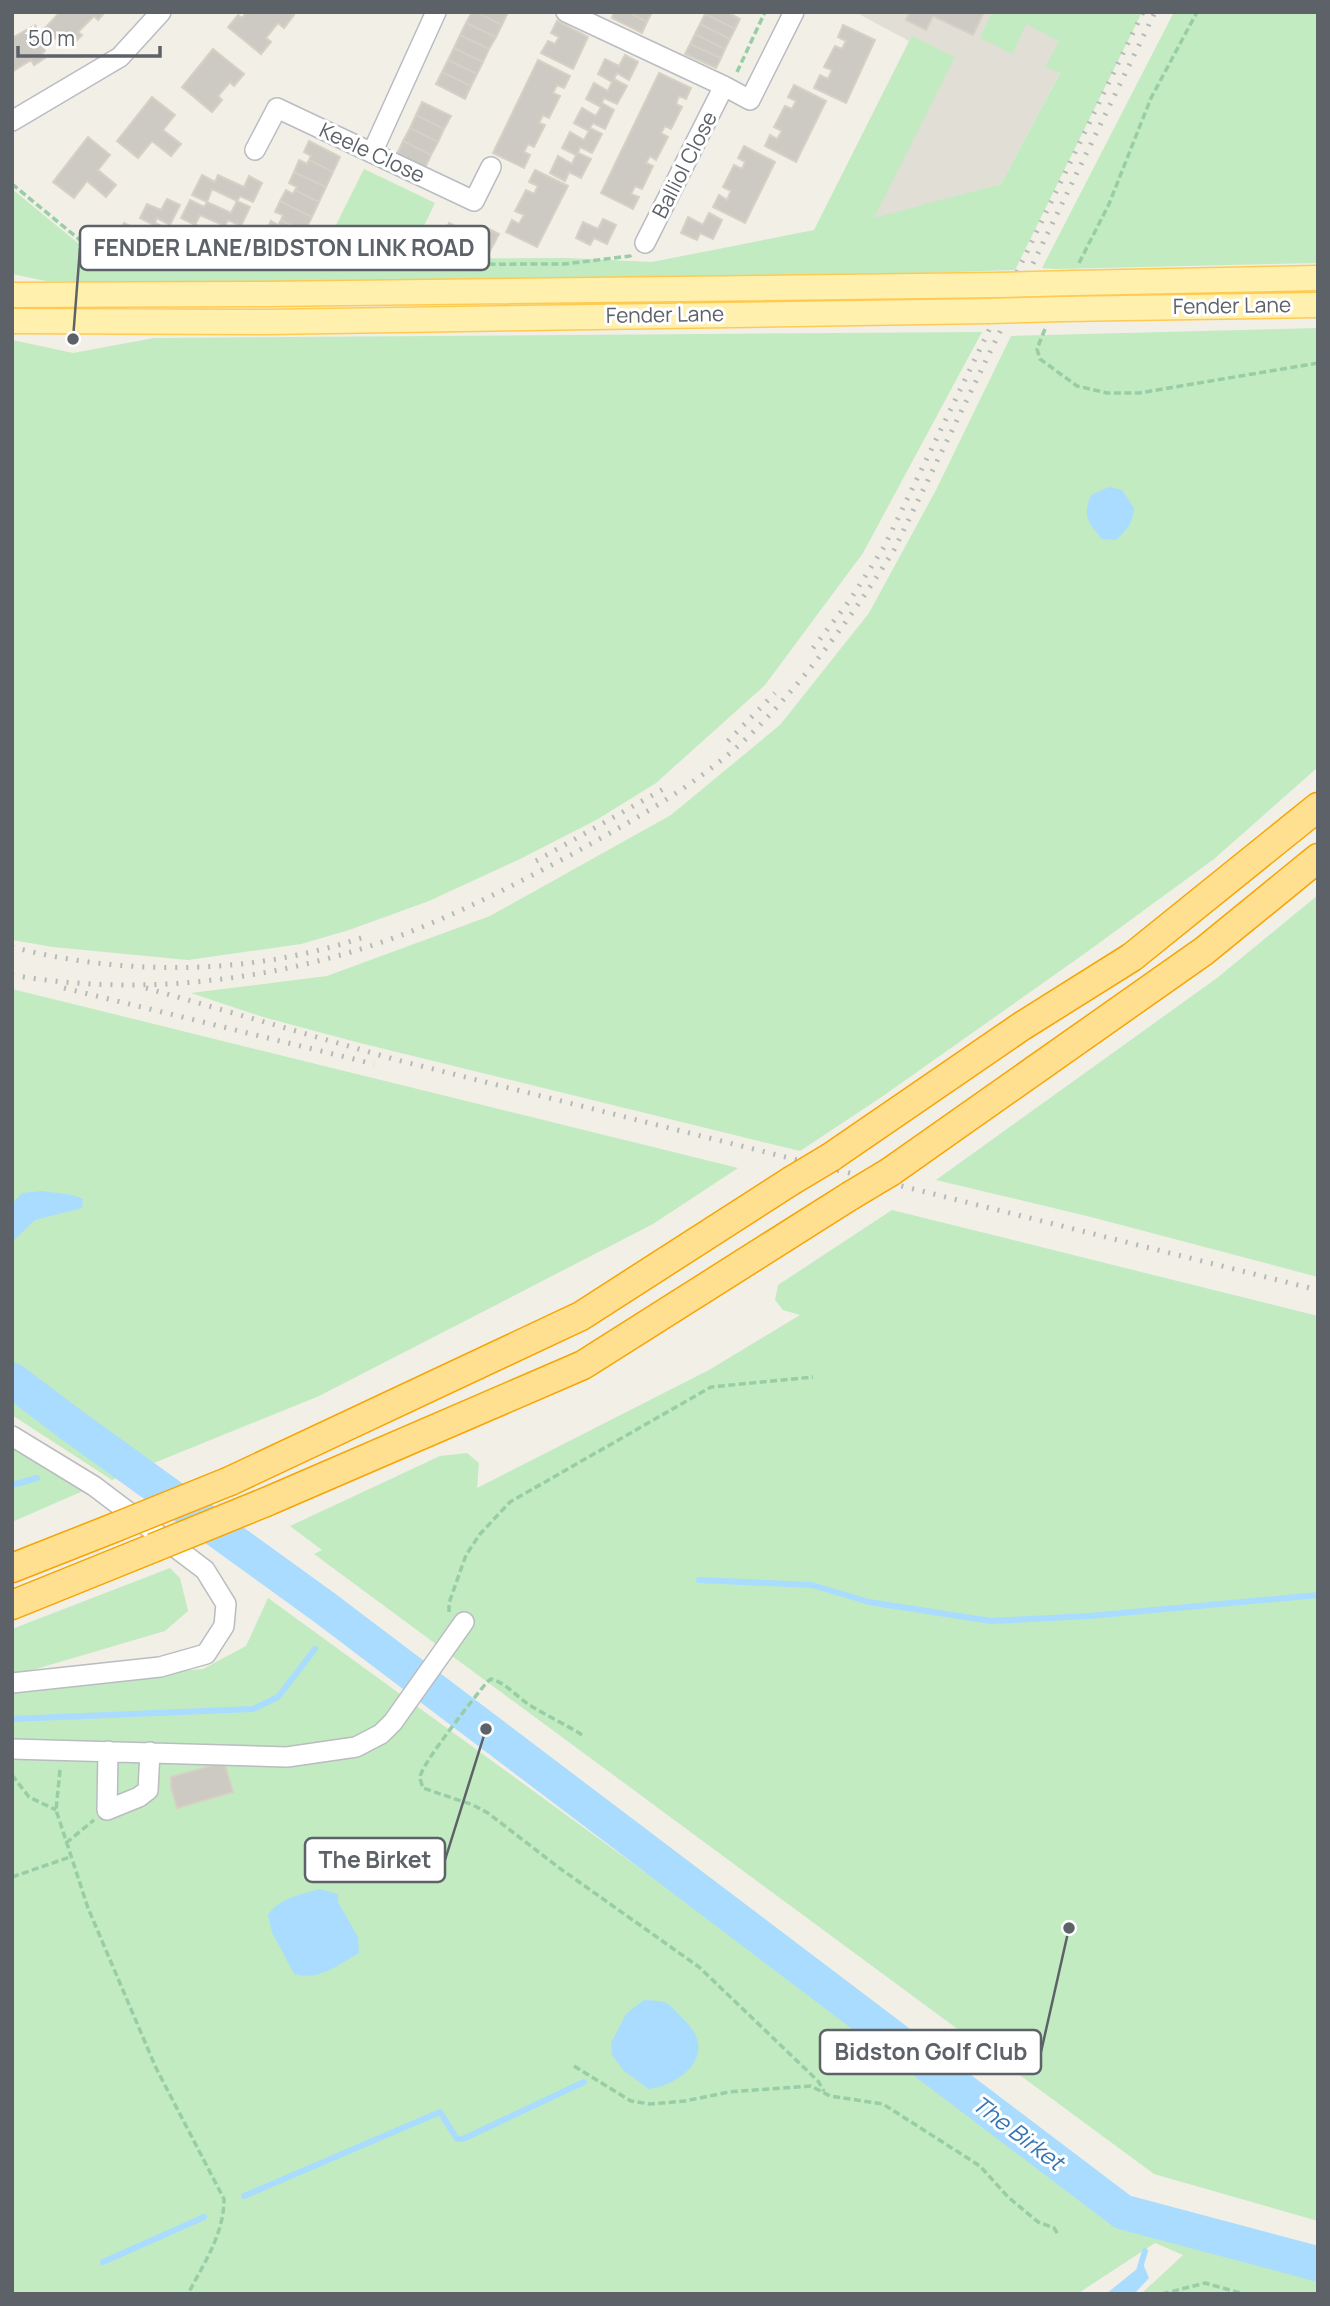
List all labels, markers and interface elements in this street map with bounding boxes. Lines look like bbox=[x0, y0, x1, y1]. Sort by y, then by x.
scale bar bbox=[18, 14, 159, 58]
text: 50 m bbox=[28, 24, 75, 52]
street label: Balliol Close bbox=[645, 106, 723, 223]
street label: Keele Close bbox=[315, 116, 430, 189]
callout: FENDER LANE/BIDSTON LINK ROAD bbox=[80, 226, 489, 270]
text: FENDER LANE/BIDSTON LINK ROAD bbox=[93, 231, 475, 263]
street label: Fender Lane bbox=[1173, 290, 1291, 320]
street label: Fender Lane bbox=[606, 299, 724, 329]
callout: The Birket bbox=[305, 1838, 445, 1882]
text: The Birket bbox=[319, 1843, 431, 1875]
callout: Bidston Golf Club bbox=[820, 2030, 1041, 2074]
text: Bidston Golf Club bbox=[835, 2035, 1027, 2067]
water label: The Birket bbox=[966, 2087, 1073, 2179]

